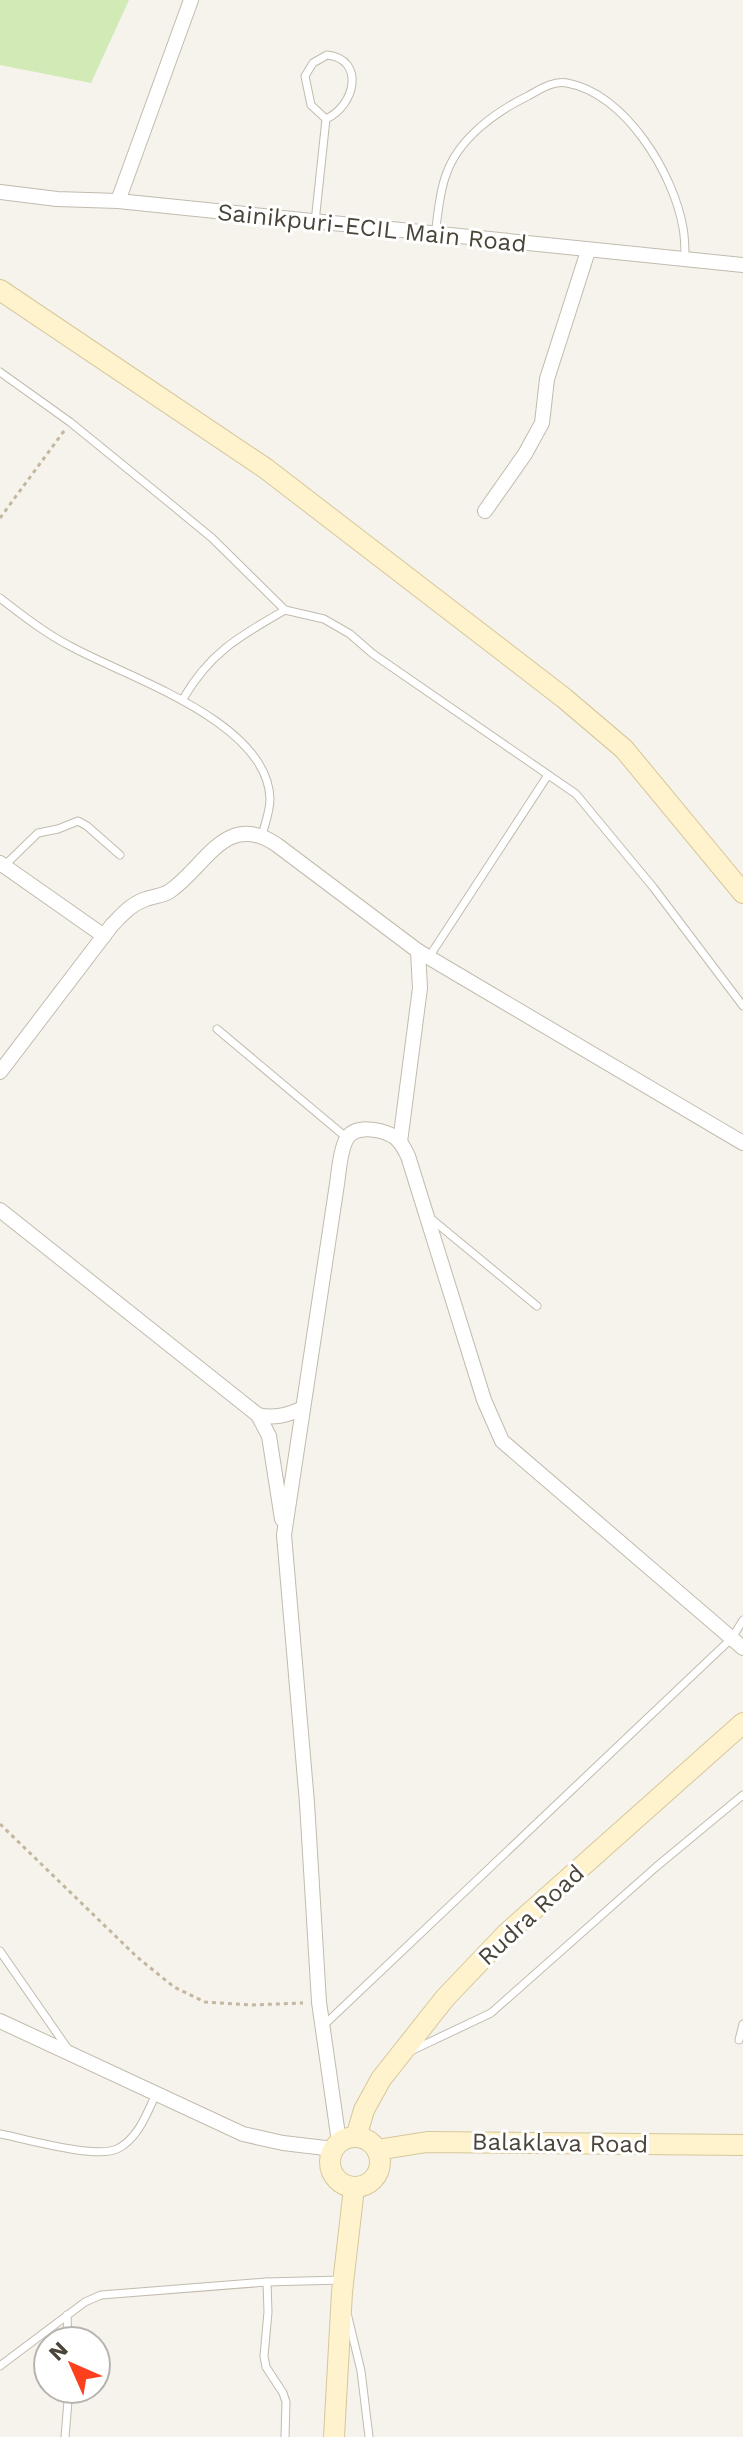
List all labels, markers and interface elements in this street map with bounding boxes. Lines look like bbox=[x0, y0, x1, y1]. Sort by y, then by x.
street label: Sainikpuri-ECIL Main Road bbox=[216, 198, 528, 258]
street label: Rudra Road bbox=[472, 1859, 590, 1971]
street label: Balaklava Road bbox=[472, 2127, 648, 2159]
north arrow bbox=[32, 2325, 112, 2405]
text: N bbox=[44, 2337, 73, 2366]

